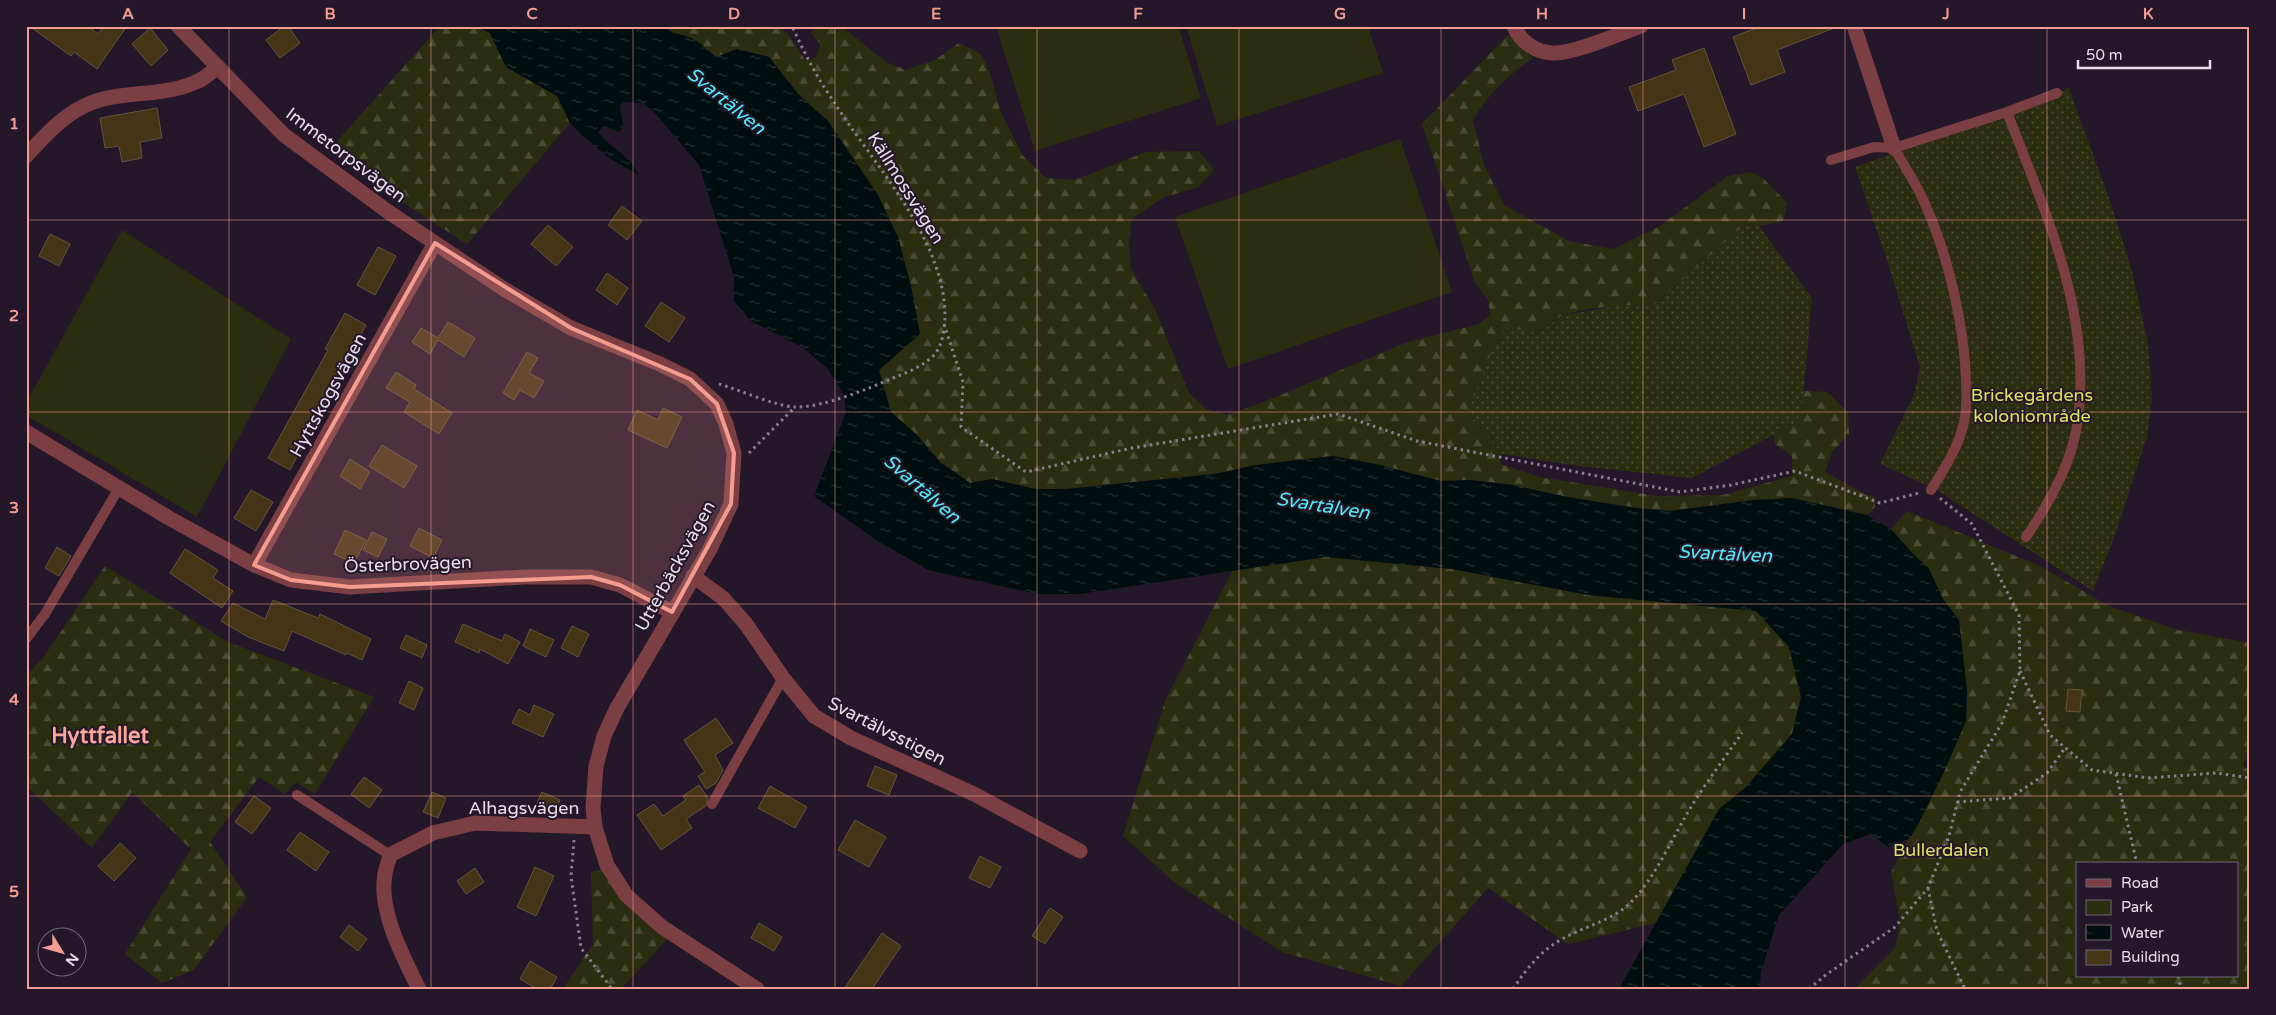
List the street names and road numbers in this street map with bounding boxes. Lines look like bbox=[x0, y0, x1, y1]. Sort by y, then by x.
street label: Immetorpsvägen bbox=[282, 103, 410, 207]
street label: Källmossvägen bbox=[863, 128, 949, 248]
street label: Hyttskogsvägen bbox=[285, 329, 371, 461]
street label: Utterbäcksvägen bbox=[630, 497, 720, 635]
street label: Österbrovägen bbox=[344, 551, 472, 577]
street label: Svartälvsstigen bbox=[825, 692, 949, 770]
street label: Alhagsvägen bbox=[469, 797, 579, 819]

